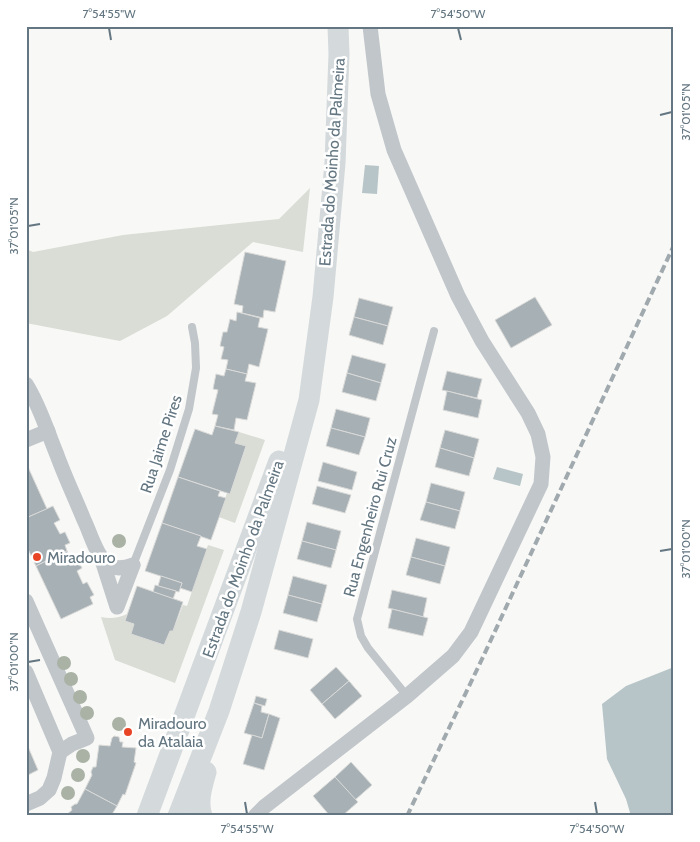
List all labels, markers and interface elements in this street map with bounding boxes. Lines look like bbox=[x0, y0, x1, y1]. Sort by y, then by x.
text: 7°54'55"W bbox=[82, 6, 136, 21]
text: 7°54'50"W bbox=[431, 6, 486, 21]
street label: Estrada do Moinho da Palmeira bbox=[315, 57, 349, 267]
text: 37°01'05"N bbox=[678, 83, 693, 141]
text: 37°01'05"N bbox=[6, 197, 21, 255]
street label: Rua Jaime Pires bbox=[136, 392, 186, 495]
street label: Rua Engenheiro Rui Cruz bbox=[339, 434, 401, 599]
street label: Estrada do Moinho da Palmeira bbox=[198, 457, 288, 660]
text: 37°01'00"N bbox=[678, 519, 693, 579]
place label: Miradouro bbox=[47, 548, 116, 567]
marker: Miradouro bbox=[31, 551, 43, 563]
text: 37°01'00"N bbox=[6, 632, 21, 692]
place label: Miradouro da Atalaia bbox=[138, 714, 207, 751]
marker: Miradouro da Atalaia bbox=[122, 726, 134, 738]
text: 7°54'55"W bbox=[220, 821, 274, 836]
text: 7°54'50"W bbox=[570, 821, 625, 836]

